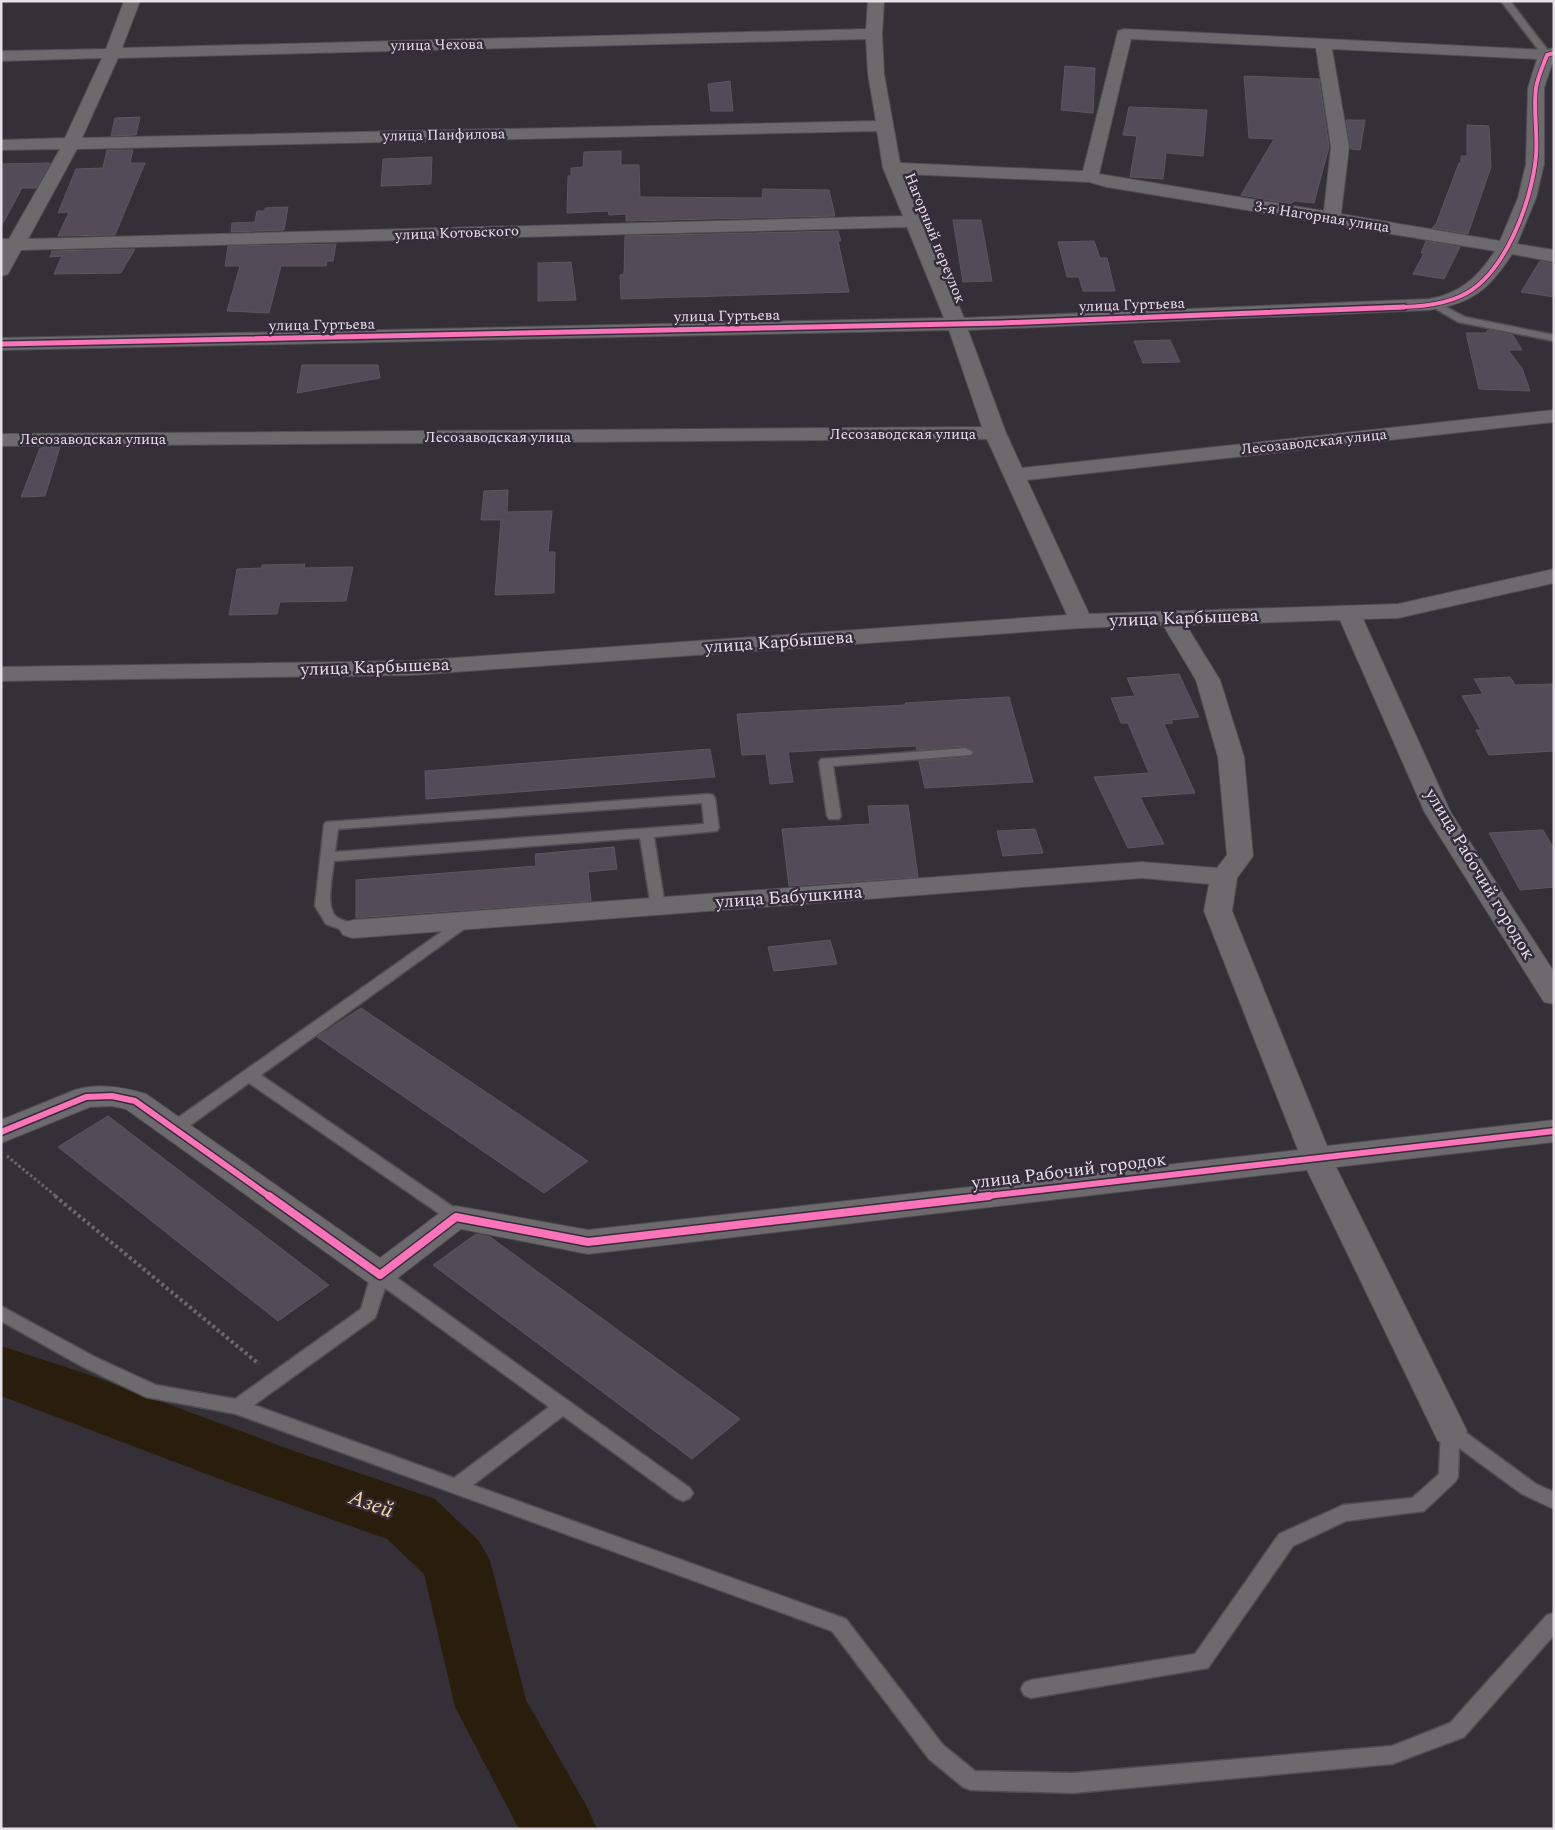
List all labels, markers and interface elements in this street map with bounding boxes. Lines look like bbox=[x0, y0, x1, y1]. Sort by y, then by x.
street label: улица Чехова bbox=[389, 33, 484, 57]
street label: улица Панфилова bbox=[381, 122, 506, 148]
street label: Нагорный переулок bbox=[898, 169, 972, 307]
street label: 3-я Нагорная улица bbox=[1253, 195, 1392, 239]
street label: улица Котовского bbox=[394, 219, 519, 247]
street label: улица Гуртьева bbox=[1078, 292, 1186, 318]
street label: улица Гуртьева bbox=[673, 304, 781, 328]
street label: улица Гуртьева bbox=[268, 313, 376, 337]
street label: Лесозаводская улица bbox=[830, 423, 977, 446]
street label: Лесозаводская улица bbox=[1240, 423, 1389, 461]
street label: Лесозаводская улица bbox=[425, 426, 572, 449]
street label: Лесозаводская улица bbox=[20, 428, 167, 451]
street label: улица Карбышева bbox=[1108, 602, 1259, 634]
street label: улица Карбышева bbox=[703, 623, 855, 661]
street label: улица Карбышева bbox=[299, 651, 450, 683]
street label: улица Рабочий городок bbox=[1417, 782, 1542, 965]
street label: улица Бабушкина bbox=[714, 878, 864, 916]
street label: улица Рабочий городок bbox=[969, 1146, 1168, 1196]
water label: Азей bbox=[343, 1480, 398, 1527]

